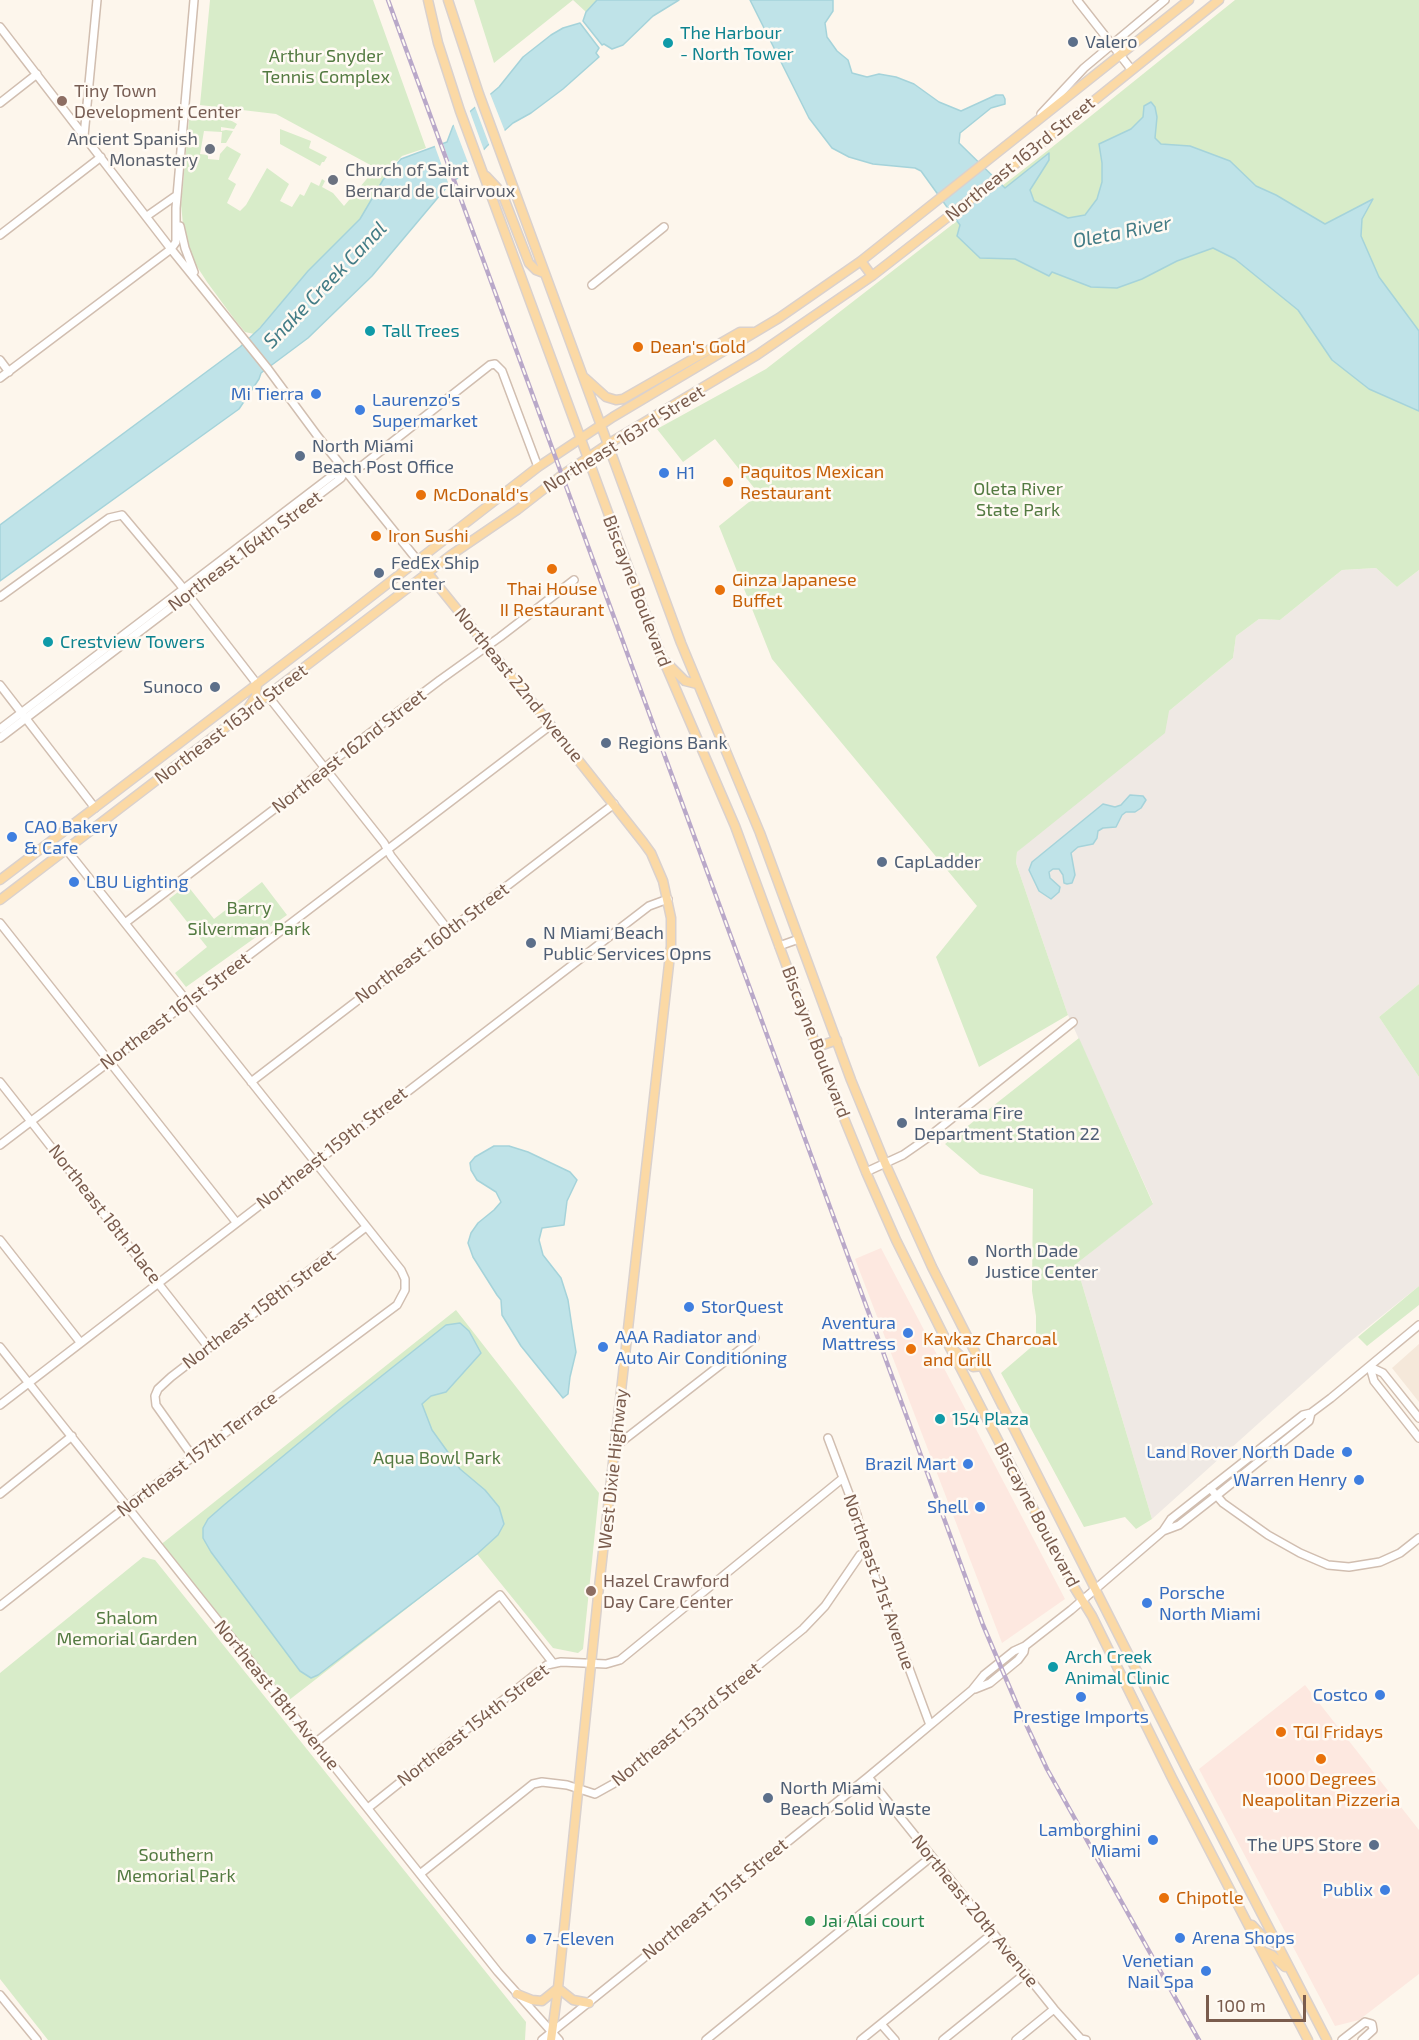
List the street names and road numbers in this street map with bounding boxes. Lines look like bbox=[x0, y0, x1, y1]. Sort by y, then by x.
street label: Northeast 163rd Street bbox=[941, 92, 1099, 226]
street label: Northeast 163rd Street bbox=[539, 381, 709, 497]
street label: Northeast 164th Street bbox=[164, 486, 326, 616]
street label: Biscayne Boulevard bbox=[598, 512, 676, 670]
street label: Northeast 22nd Avenue bbox=[450, 603, 588, 767]
street label: Northeast 163rd Street bbox=[150, 659, 312, 789]
street label: Northeast 162nd Street bbox=[268, 684, 430, 818]
street label: Northeast 160th Street bbox=[351, 878, 513, 1008]
street label: Northeast 161st Street bbox=[96, 948, 254, 1074]
street label: Biscayne Boulevard bbox=[777, 963, 855, 1121]
street label: Northeast 159th Street bbox=[252, 1082, 412, 1214]
street label: Northeast 18th Place bbox=[44, 1140, 166, 1288]
street label: Northeast 158th Street bbox=[178, 1244, 340, 1374]
street label: Northeast 157th Terrace bbox=[113, 1387, 281, 1521]
street label: West Dixie Highway bbox=[594, 1387, 632, 1551]
street label: Biscayne Boulevard bbox=[990, 1439, 1084, 1591]
street label: Northeast 21st Avenue bbox=[839, 1491, 919, 1673]
street label: Northeast 18th Avenue bbox=[210, 1616, 344, 1774]
street label: Northeast 153rd Street bbox=[607, 1657, 765, 1791]
street label: Northeast 154th Street bbox=[393, 1659, 553, 1791]
street label: Northeast 20th Avenue bbox=[907, 1831, 1043, 1991]
street label: Northeast 151st Street bbox=[638, 1834, 792, 1964]

